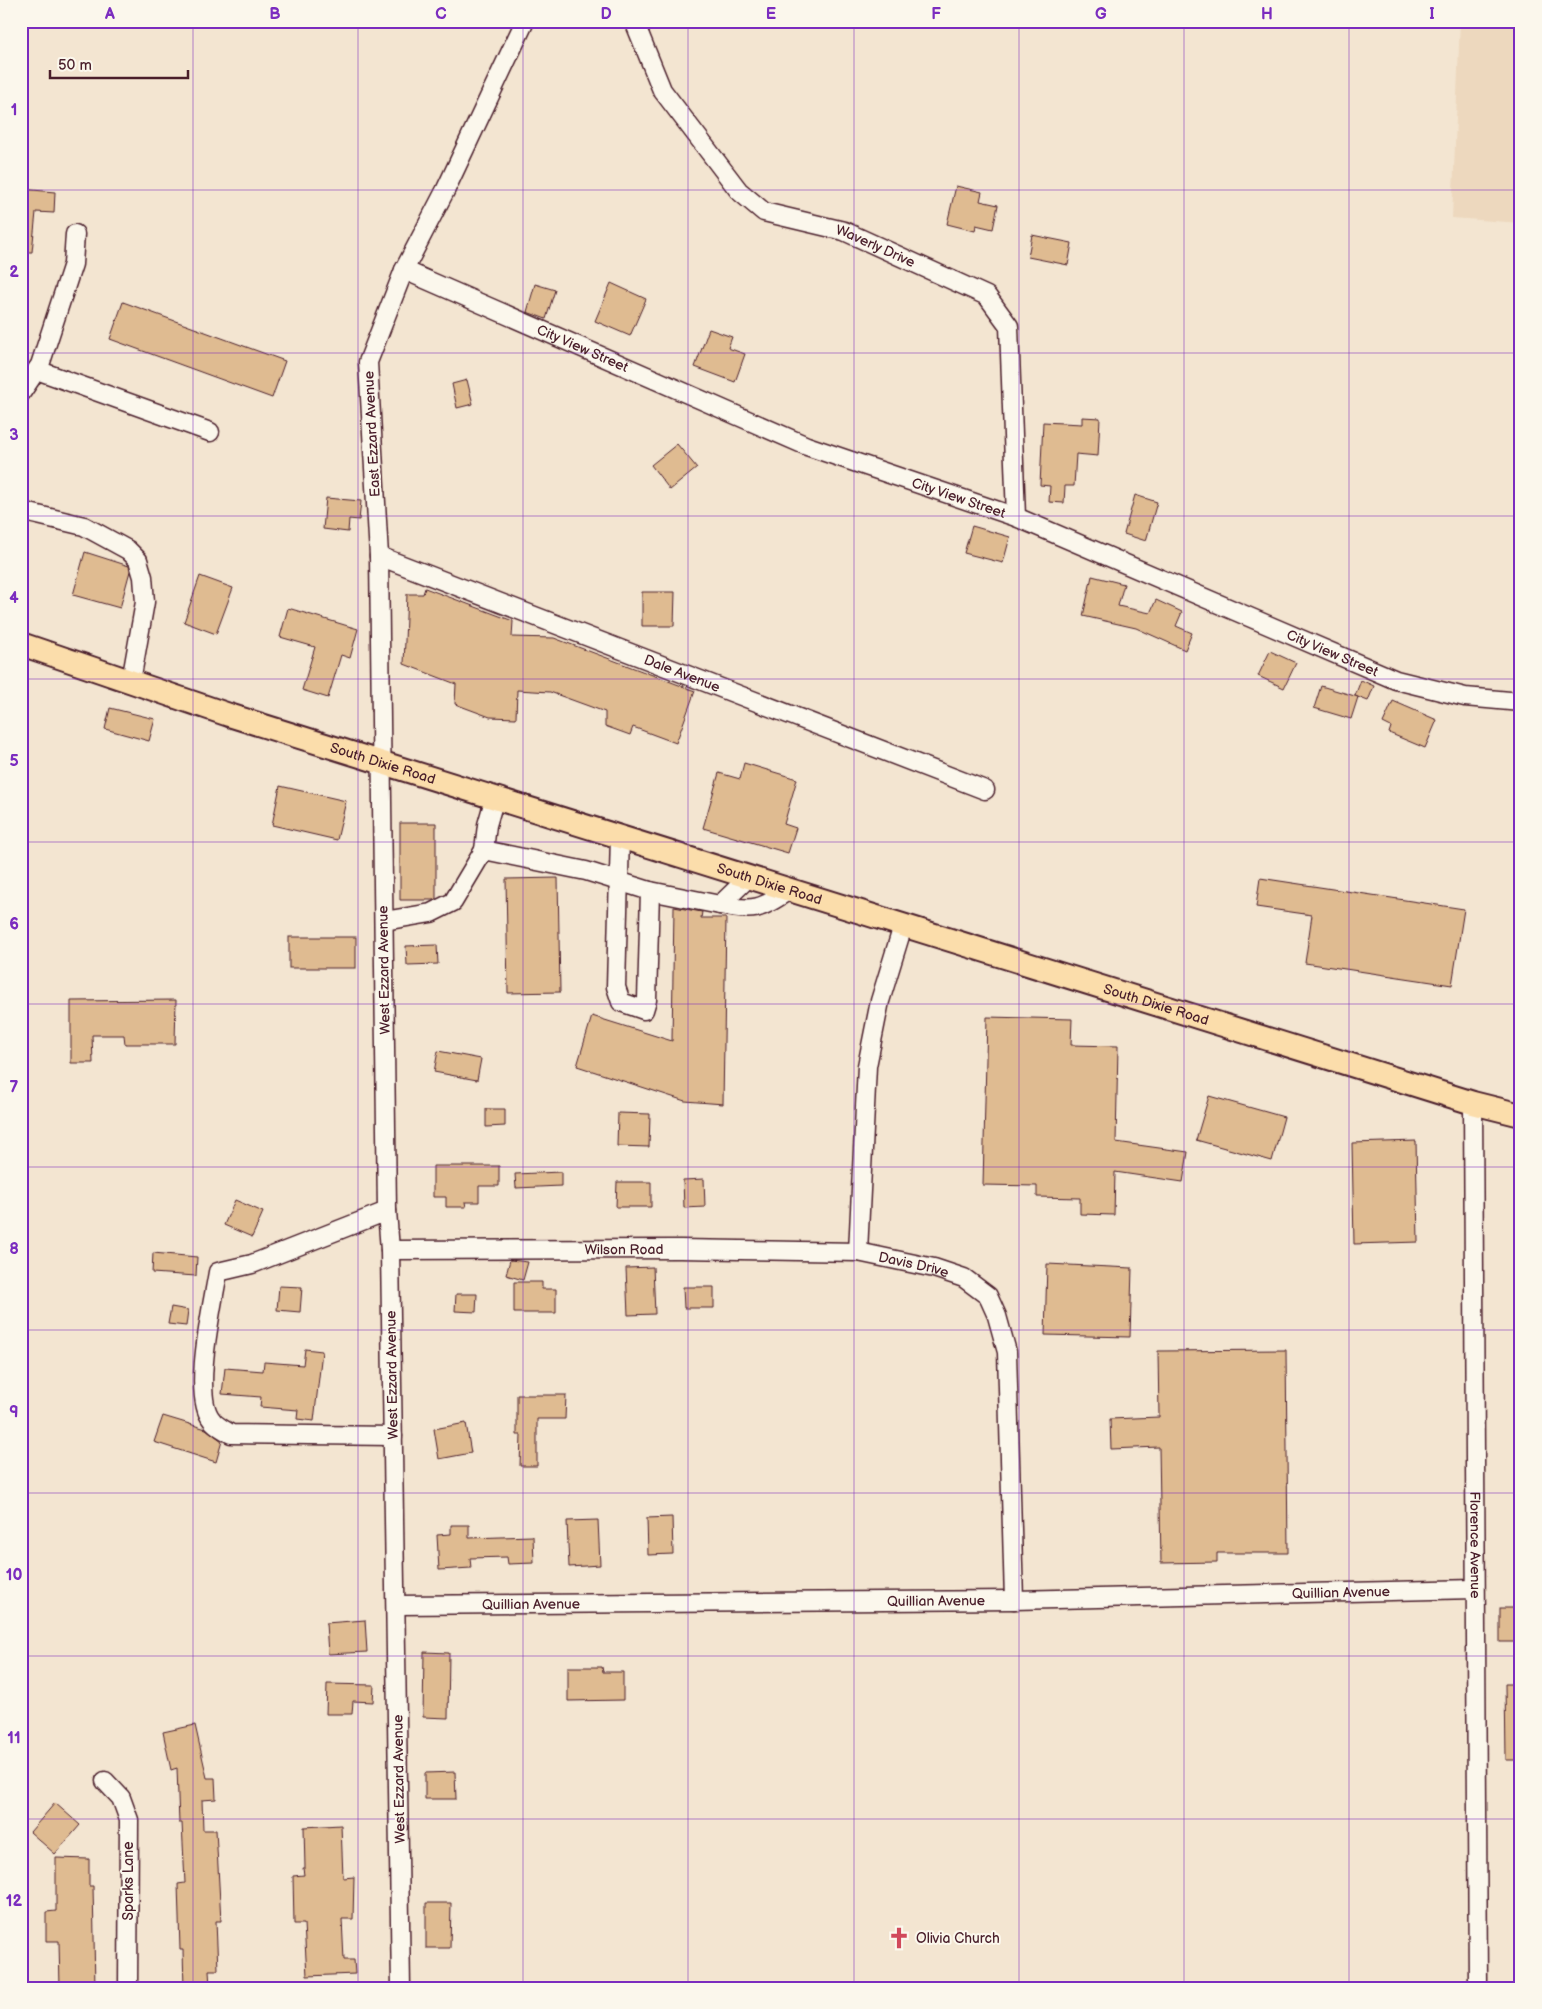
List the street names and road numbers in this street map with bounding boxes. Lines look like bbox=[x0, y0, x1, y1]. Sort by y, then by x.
street label: Waverly Drive bbox=[834, 221, 918, 271]
street label: City View Street bbox=[534, 321, 632, 376]
street label: East Ezzard Avenue bbox=[360, 371, 384, 497]
street label: City View Street bbox=[910, 474, 1009, 522]
street label: City View Street bbox=[1284, 626, 1382, 680]
street label: Dale Avenue bbox=[642, 651, 723, 695]
street label: South Dixie Road bbox=[328, 739, 438, 787]
street label: South Dixie Road bbox=[715, 859, 824, 908]
street label: West Ezzard Avenue bbox=[374, 905, 394, 1035]
street label: South Dixie Road bbox=[1101, 980, 1211, 1029]
street label: Wilson Road bbox=[584, 1241, 664, 1258]
street label: Davis Drive bbox=[877, 1248, 951, 1281]
street label: West Ezzard Avenue bbox=[382, 1310, 402, 1440]
street label: Florence Avenue bbox=[1467, 1491, 1484, 1599]
street label: Quillian Avenue bbox=[1292, 1583, 1390, 1602]
street label: Quillian Avenue bbox=[887, 1592, 985, 1610]
street label: Quillian Avenue bbox=[482, 1595, 580, 1613]
street label: West Ezzard Avenue bbox=[389, 1714, 409, 1844]
street label: Sparks Lane bbox=[120, 1842, 137, 1920]

